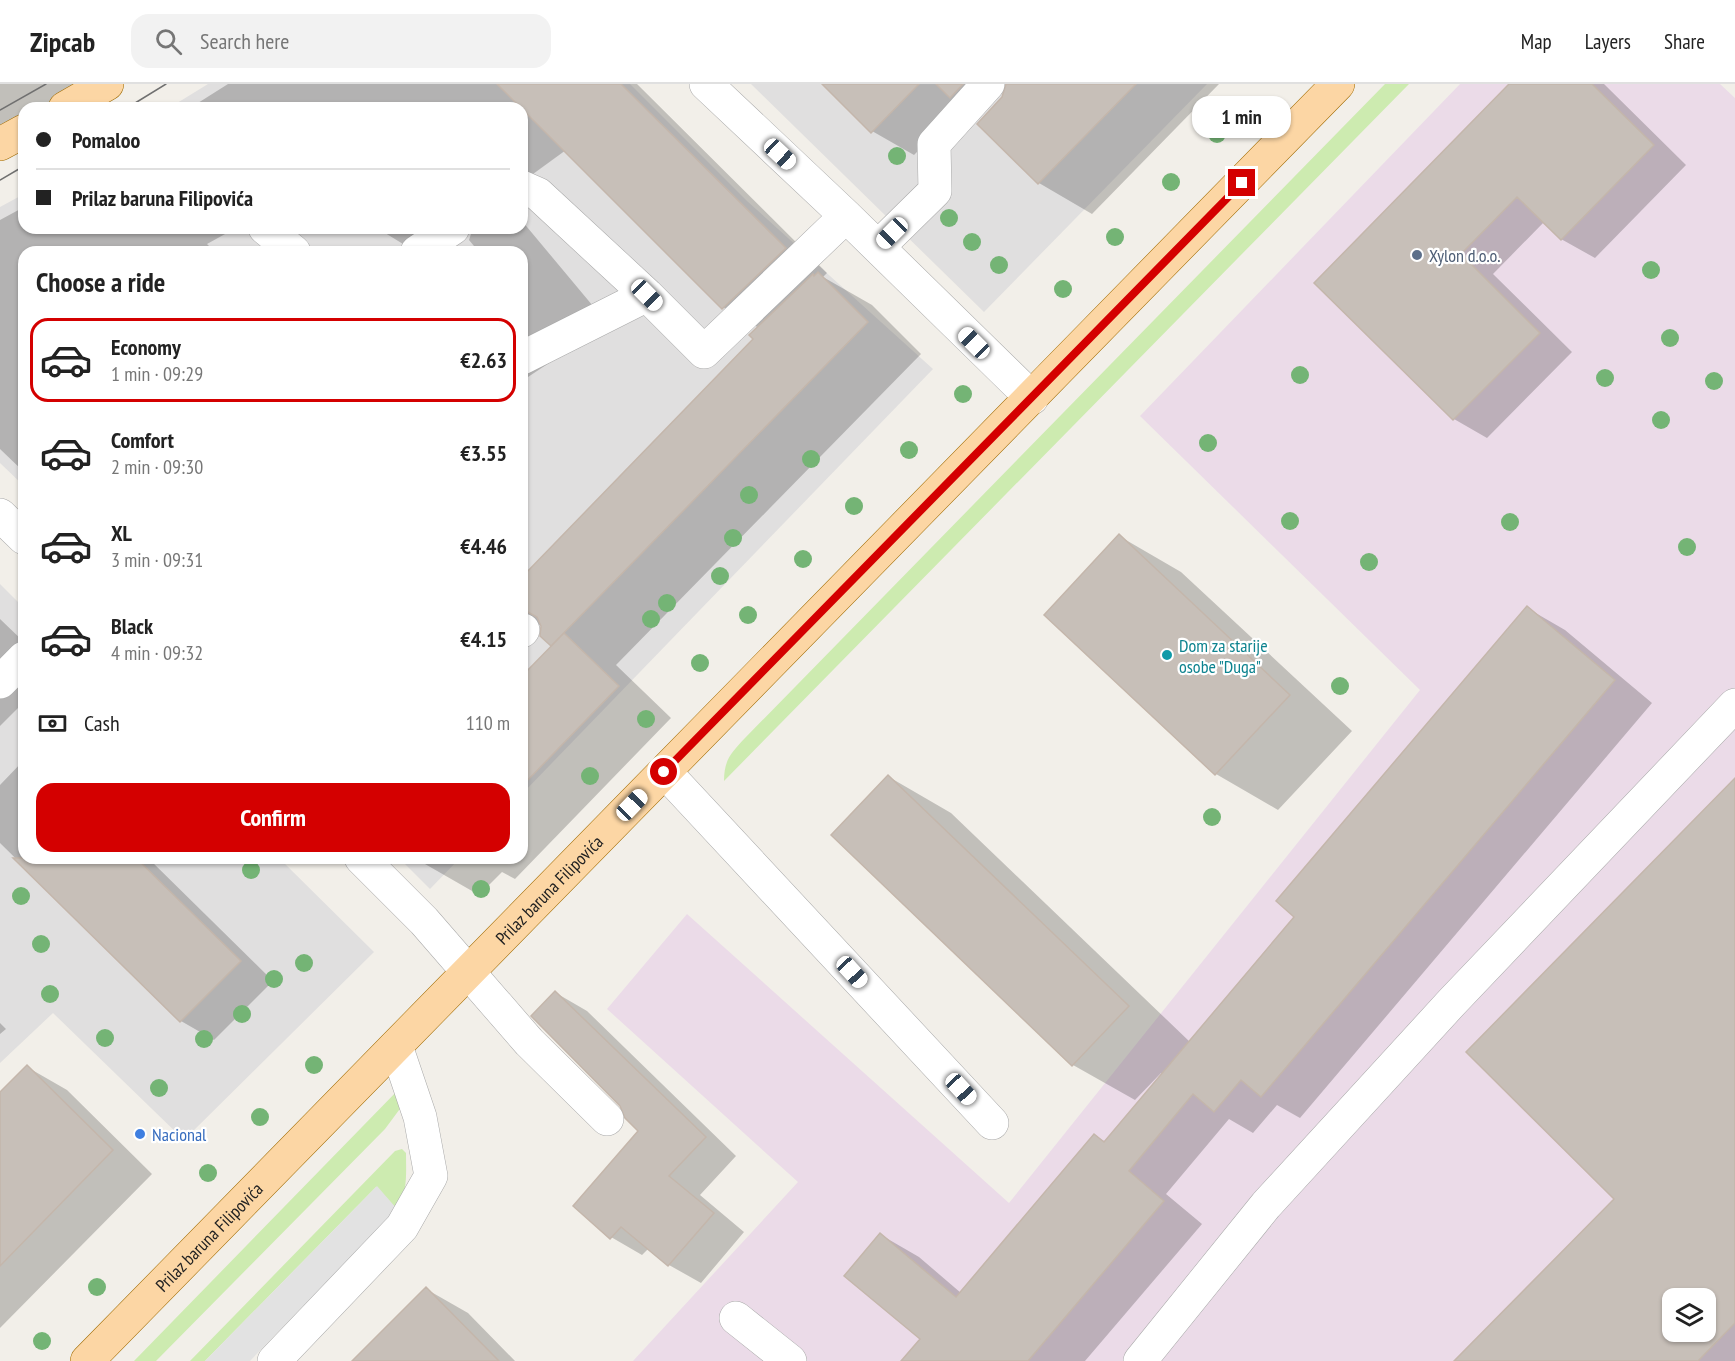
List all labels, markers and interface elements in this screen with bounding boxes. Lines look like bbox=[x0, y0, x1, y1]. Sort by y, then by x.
search box bbox=[131, 14, 551, 68]
text: Zipcab bbox=[30, 23, 95, 60]
icon: search bbox=[152, 25, 185, 58]
text: Search here bbox=[200, 27, 289, 55]
text: Map bbox=[1521, 28, 1552, 55]
text: Layers bbox=[1585, 28, 1631, 55]
text: Share bbox=[1664, 28, 1705, 55]
callout: 1 min bbox=[1192, 96, 1292, 138]
text: 1 min bbox=[1221, 104, 1262, 130]
text: Pomaloo bbox=[72, 126, 140, 154]
car bbox=[761, 135, 799, 173]
route end bbox=[1228, 169, 1255, 196]
text: Prilaz baruna Filipovića bbox=[72, 184, 253, 212]
car bbox=[873, 214, 911, 252]
place label: Xylon d.o.o. bbox=[1429, 244, 1501, 267]
marker: Xylon d.o.o. bbox=[1410, 248, 1424, 262]
text: Choose a ride bbox=[36, 265, 165, 299]
car bbox=[628, 276, 666, 314]
car bbox=[955, 324, 993, 362]
icon: car bbox=[39, 333, 93, 387]
text: Economy bbox=[111, 333, 181, 361]
text: €2.63 bbox=[460, 346, 507, 374]
text: 1 min · 09:29 bbox=[111, 361, 203, 387]
icon: car bbox=[39, 426, 93, 480]
text: Comfort bbox=[111, 426, 174, 454]
text: €3.55 bbox=[460, 439, 507, 467]
text: 2 min · 09:30 bbox=[111, 454, 203, 480]
icon: car bbox=[39, 519, 93, 573]
text: XL bbox=[111, 519, 132, 547]
text: €4.46 bbox=[460, 532, 507, 560]
text: 3 min · 09:31 bbox=[111, 547, 203, 573]
icon: car bbox=[39, 612, 93, 666]
text: Black bbox=[111, 612, 153, 640]
text: €4.15 bbox=[460, 625, 507, 653]
place label: Dom za starije osobe "Duga" bbox=[1179, 634, 1268, 678]
text: 4 min · 09:32 bbox=[111, 640, 203, 666]
marker: Dom za starije osobe "Duga" bbox=[1160, 648, 1174, 662]
icon: cash bbox=[36, 707, 69, 740]
text: Cash bbox=[84, 709, 120, 737]
text: 110 m bbox=[466, 710, 510, 736]
route start bbox=[650, 758, 677, 785]
button: Confirm bbox=[36, 783, 510, 852]
car bbox=[613, 786, 651, 824]
street label: Prilaz baruna Filipovića bbox=[490, 830, 607, 949]
car bbox=[833, 953, 871, 991]
car bbox=[942, 1070, 980, 1108]
place label: Nacional bbox=[152, 1123, 207, 1146]
marker: Nacional bbox=[133, 1127, 147, 1141]
street label: Prilaz baruna Filipovića bbox=[150, 1177, 267, 1296]
map controls bbox=[1662, 1288, 1716, 1342]
button: layers bbox=[1662, 1288, 1716, 1342]

